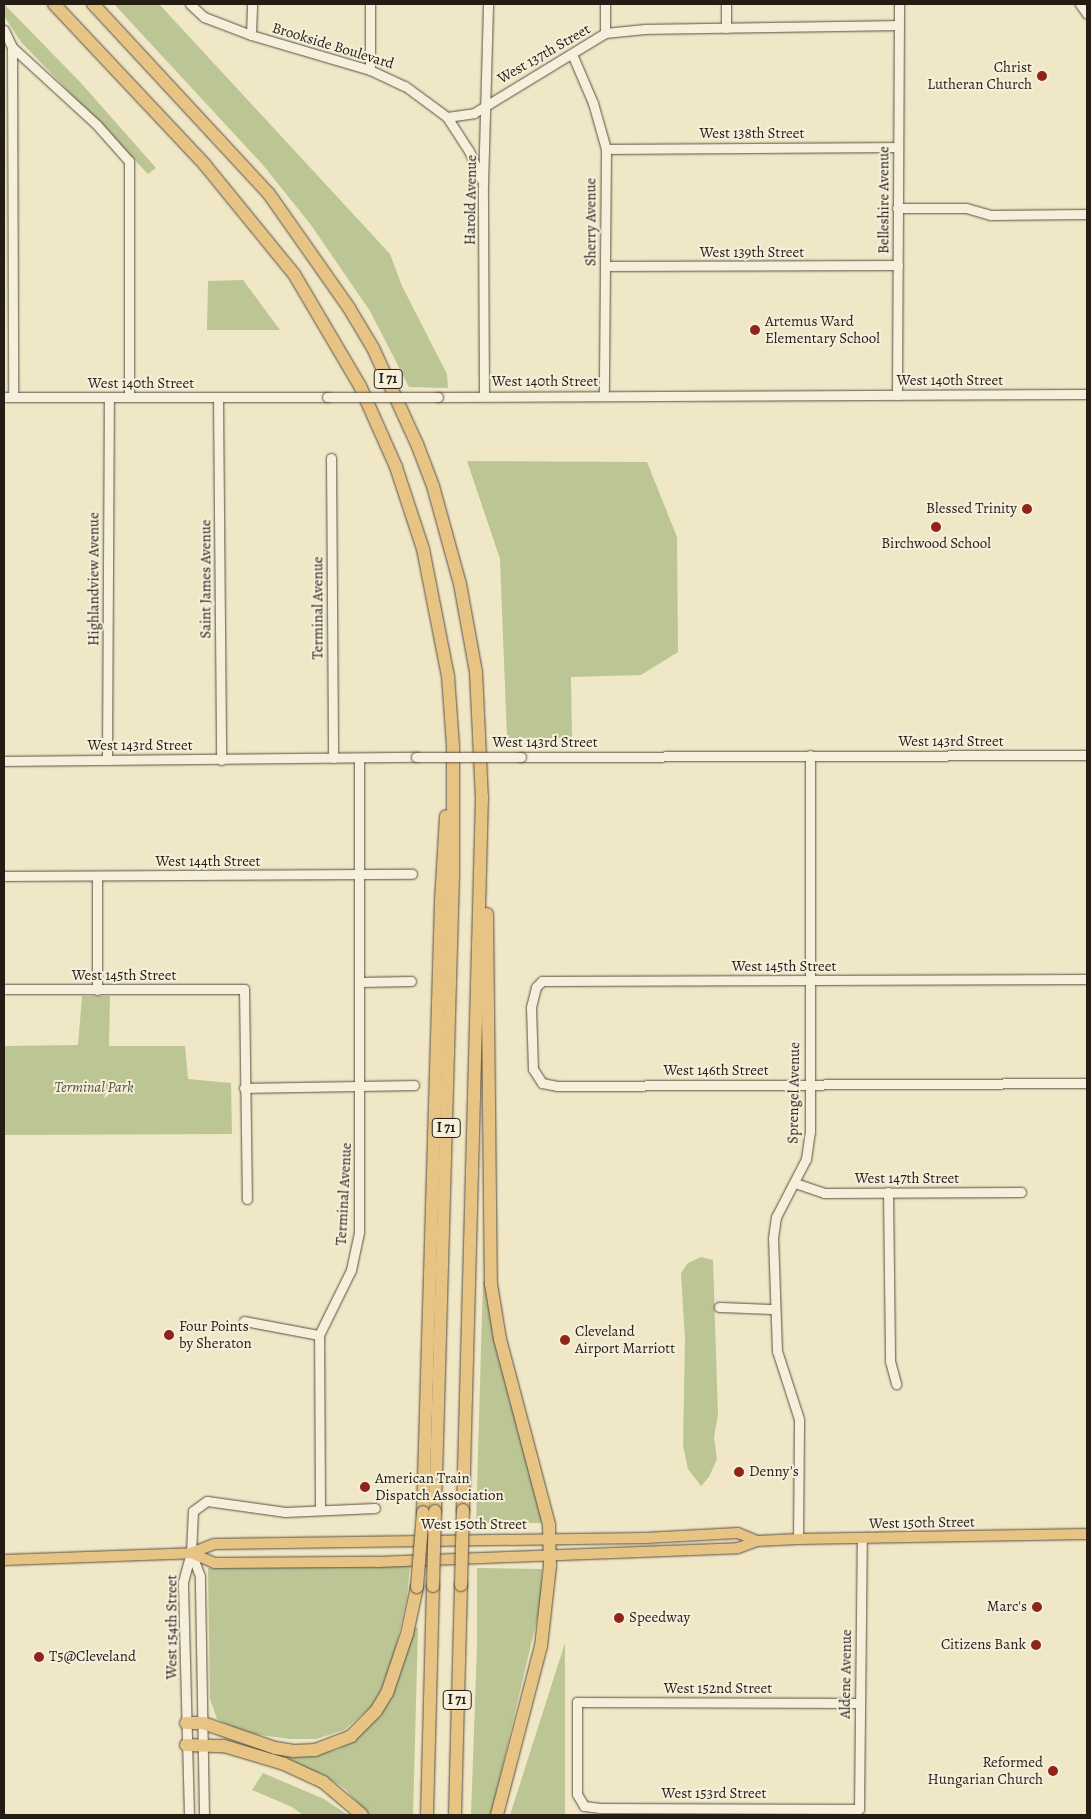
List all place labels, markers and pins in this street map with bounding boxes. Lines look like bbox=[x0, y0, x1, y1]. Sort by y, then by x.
place label: Christ Lutheran Church bbox=[927, 58, 1032, 93]
marker: Christ Lutheran Church bbox=[1036, 70, 1048, 82]
place label: Artemus Ward Elementary School bbox=[765, 312, 880, 347]
marker: Artemus Ward Elementary School bbox=[749, 324, 761, 336]
place label: Blessed Trinity bbox=[926, 500, 1017, 518]
marker: Blessed Trinity bbox=[1021, 503, 1033, 515]
marker: Birchwood School bbox=[930, 521, 942, 533]
place label: Birchwood School bbox=[881, 535, 991, 553]
place label: Four Points by Sheraton bbox=[179, 1317, 252, 1352]
place label: Cleveland Airport Marriott bbox=[575, 1322, 675, 1357]
marker: Four Points by Sheraton bbox=[163, 1329, 175, 1341]
marker: Cleveland Airport Marriott bbox=[559, 1334, 571, 1346]
place label: Denny's bbox=[749, 1463, 799, 1481]
marker: Denny's bbox=[733, 1466, 745, 1478]
place label: American Train Dispatch Association bbox=[375, 1469, 504, 1504]
marker: American Train Dispatch Association bbox=[359, 1481, 371, 1493]
place label: Marc's bbox=[987, 1598, 1027, 1616]
marker: Marc's bbox=[1031, 1601, 1043, 1613]
place label: Speedway bbox=[629, 1609, 690, 1627]
marker: Speedway bbox=[613, 1612, 625, 1624]
place label: Citizens Bank bbox=[941, 1636, 1026, 1654]
marker: Citizens Bank bbox=[1030, 1639, 1042, 1651]
place label: T5@Cleveland bbox=[49, 1648, 136, 1666]
marker: T5@Cleveland bbox=[33, 1651, 45, 1663]
place label: Reformed Hungarian Church bbox=[927, 1753, 1043, 1788]
marker: Reformed Hungarian Church bbox=[1047, 1765, 1059, 1777]

